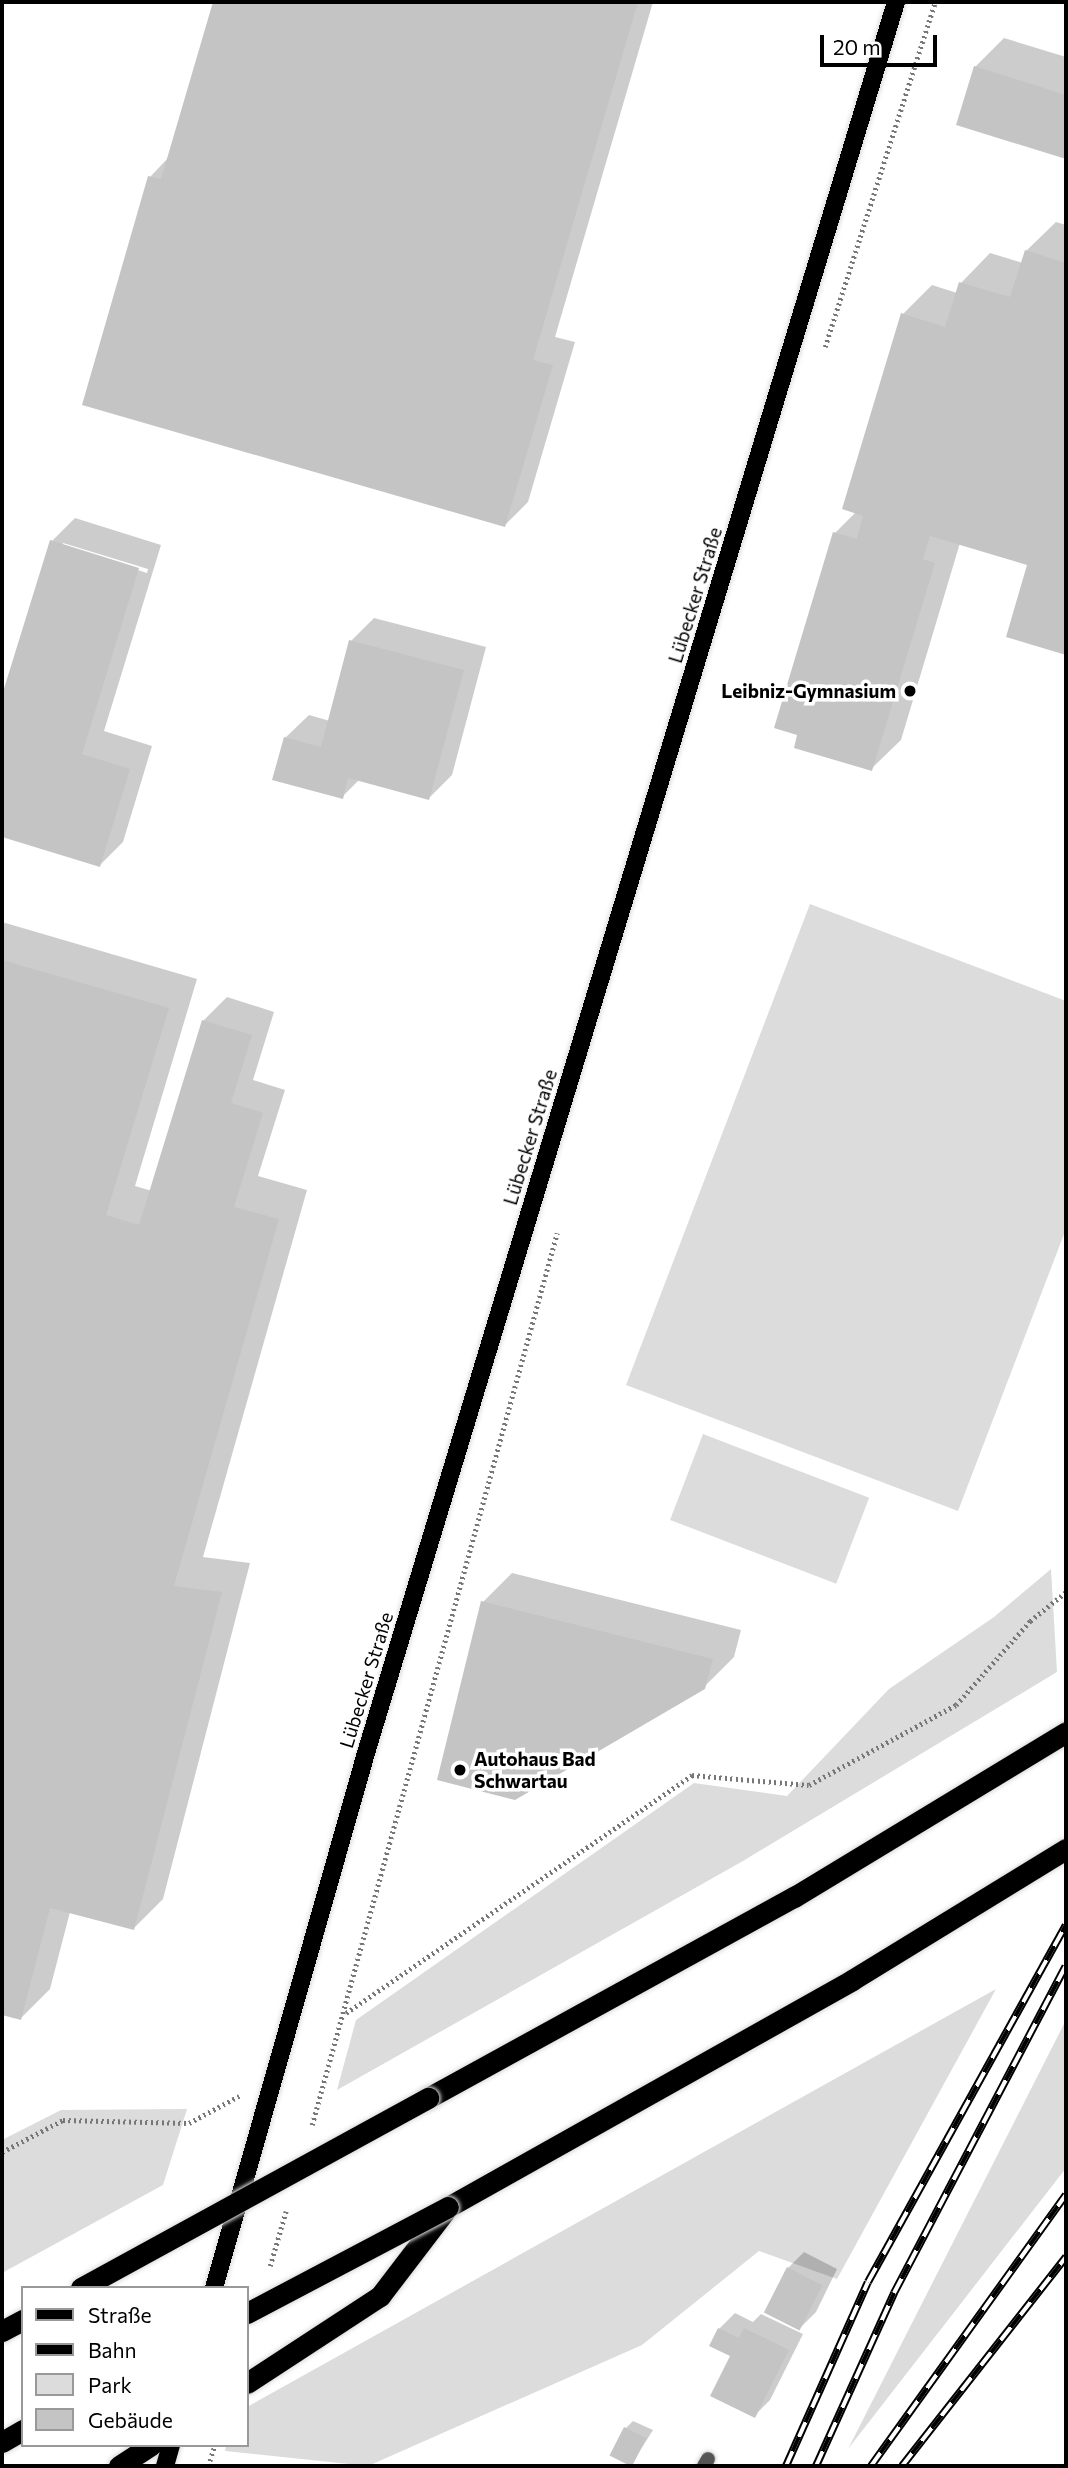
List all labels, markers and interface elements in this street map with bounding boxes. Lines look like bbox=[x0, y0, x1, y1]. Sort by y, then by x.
scale bar bbox=[823, 21, 940, 65]
text: 20 m bbox=[833, 34, 881, 59]
street label: Lübecker Straße bbox=[664, 524, 726, 666]
place label: Leibniz-Gymnasium bbox=[721, 680, 896, 702]
marker: Leibniz-Gymnasium bbox=[902, 683, 918, 699]
street label: Lübecker Straße bbox=[499, 1066, 561, 1208]
street label: Lübecker Straße bbox=[335, 1609, 397, 1751]
place label: Autohaus Bad Schwartau bbox=[474, 1748, 596, 1792]
marker: Autohaus Bad Schwartau bbox=[452, 1762, 468, 1778]
legend bbox=[21, 2286, 248, 2447]
text: Straße bbox=[88, 2302, 152, 2327]
text: Bahn bbox=[88, 2337, 137, 2362]
text: Park bbox=[88, 2372, 132, 2397]
text: Gebäude bbox=[88, 2407, 173, 2432]

